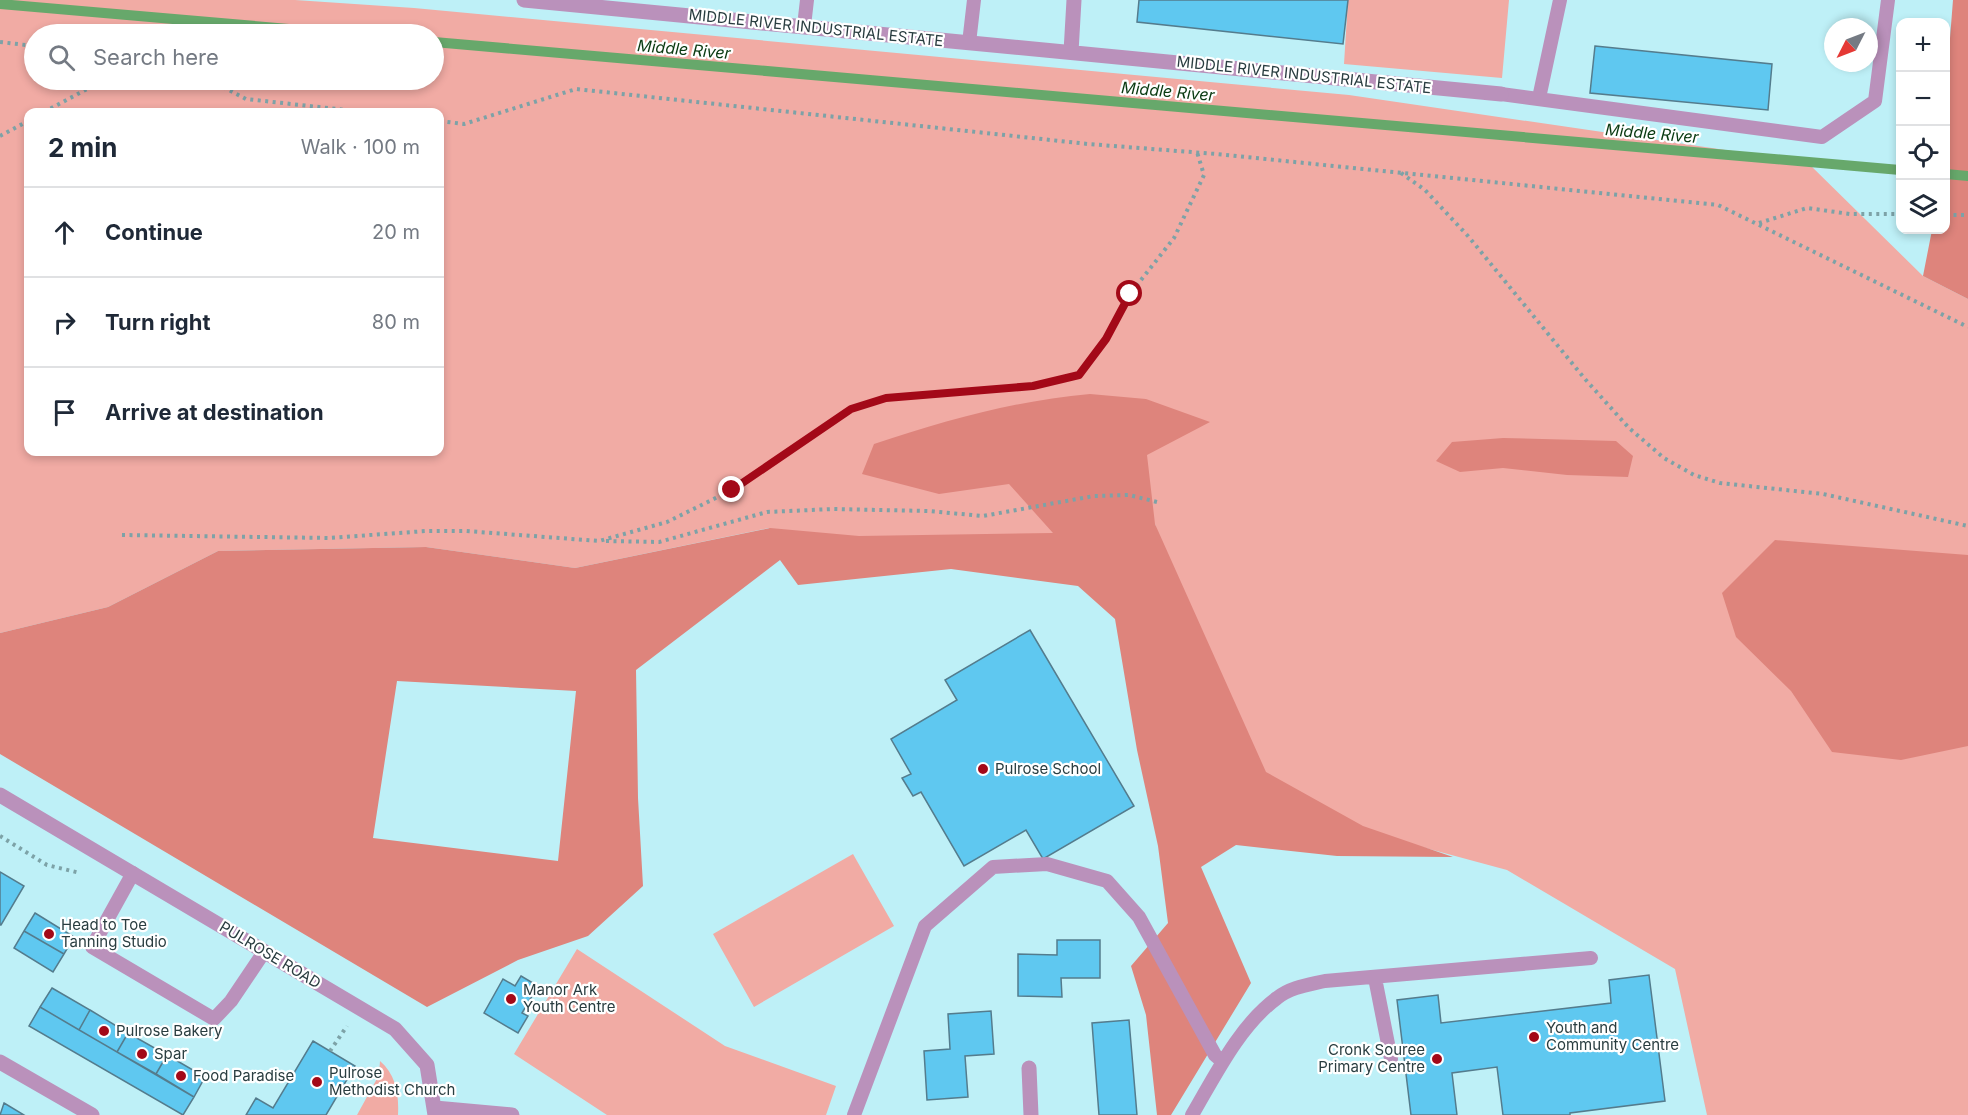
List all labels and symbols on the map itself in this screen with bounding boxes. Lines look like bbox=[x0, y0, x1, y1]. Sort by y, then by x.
street label: MIDDLE RIVER INDUSTRIAL ESTATE bbox=[688, 5, 944, 50]
north arrow bbox=[1824, 18, 1878, 72]
water label: Middle River bbox=[636, 35, 732, 63]
street label: MIDDLE RIVER INDUSTRIAL ESTATE bbox=[1176, 52, 1432, 97]
water label: Middle River bbox=[1120, 77, 1216, 105]
water label: Middle River bbox=[1604, 119, 1700, 147]
route start bbox=[1116, 280, 1142, 306]
route end bbox=[718, 476, 744, 502]
place label: Pulrose School bbox=[995, 759, 1101, 778]
marker: Pulrose School bbox=[976, 762, 990, 776]
place label: Head to Toe Tanning Studio bbox=[61, 915, 167, 951]
street label: PULROSE ROAD bbox=[216, 917, 324, 992]
marker: Head to Toe Tanning Studio bbox=[42, 927, 56, 941]
place label: Manor Ark Youth Centre bbox=[523, 980, 616, 1016]
marker: Manor Ark Youth Centre bbox=[504, 992, 518, 1006]
place label: Youth and Community Centre bbox=[1546, 1018, 1679, 1054]
place label: Pulrose Bakery bbox=[116, 1021, 223, 1040]
marker: Pulrose Bakery bbox=[97, 1024, 111, 1038]
marker: Youth and Community Centre bbox=[1527, 1030, 1541, 1044]
place label: Cronk Souree Primary Centre bbox=[1318, 1040, 1425, 1076]
place label: Spar bbox=[154, 1044, 187, 1063]
marker: Spar bbox=[135, 1047, 149, 1061]
marker: Cronk Souree Primary Centre bbox=[1430, 1052, 1444, 1066]
place label: Pulrose Methodist Church bbox=[329, 1063, 455, 1099]
place label: Food Paradise bbox=[193, 1066, 294, 1085]
marker: Food Paradise bbox=[174, 1069, 188, 1083]
marker: Pulrose Methodist Church bbox=[310, 1075, 324, 1089]

